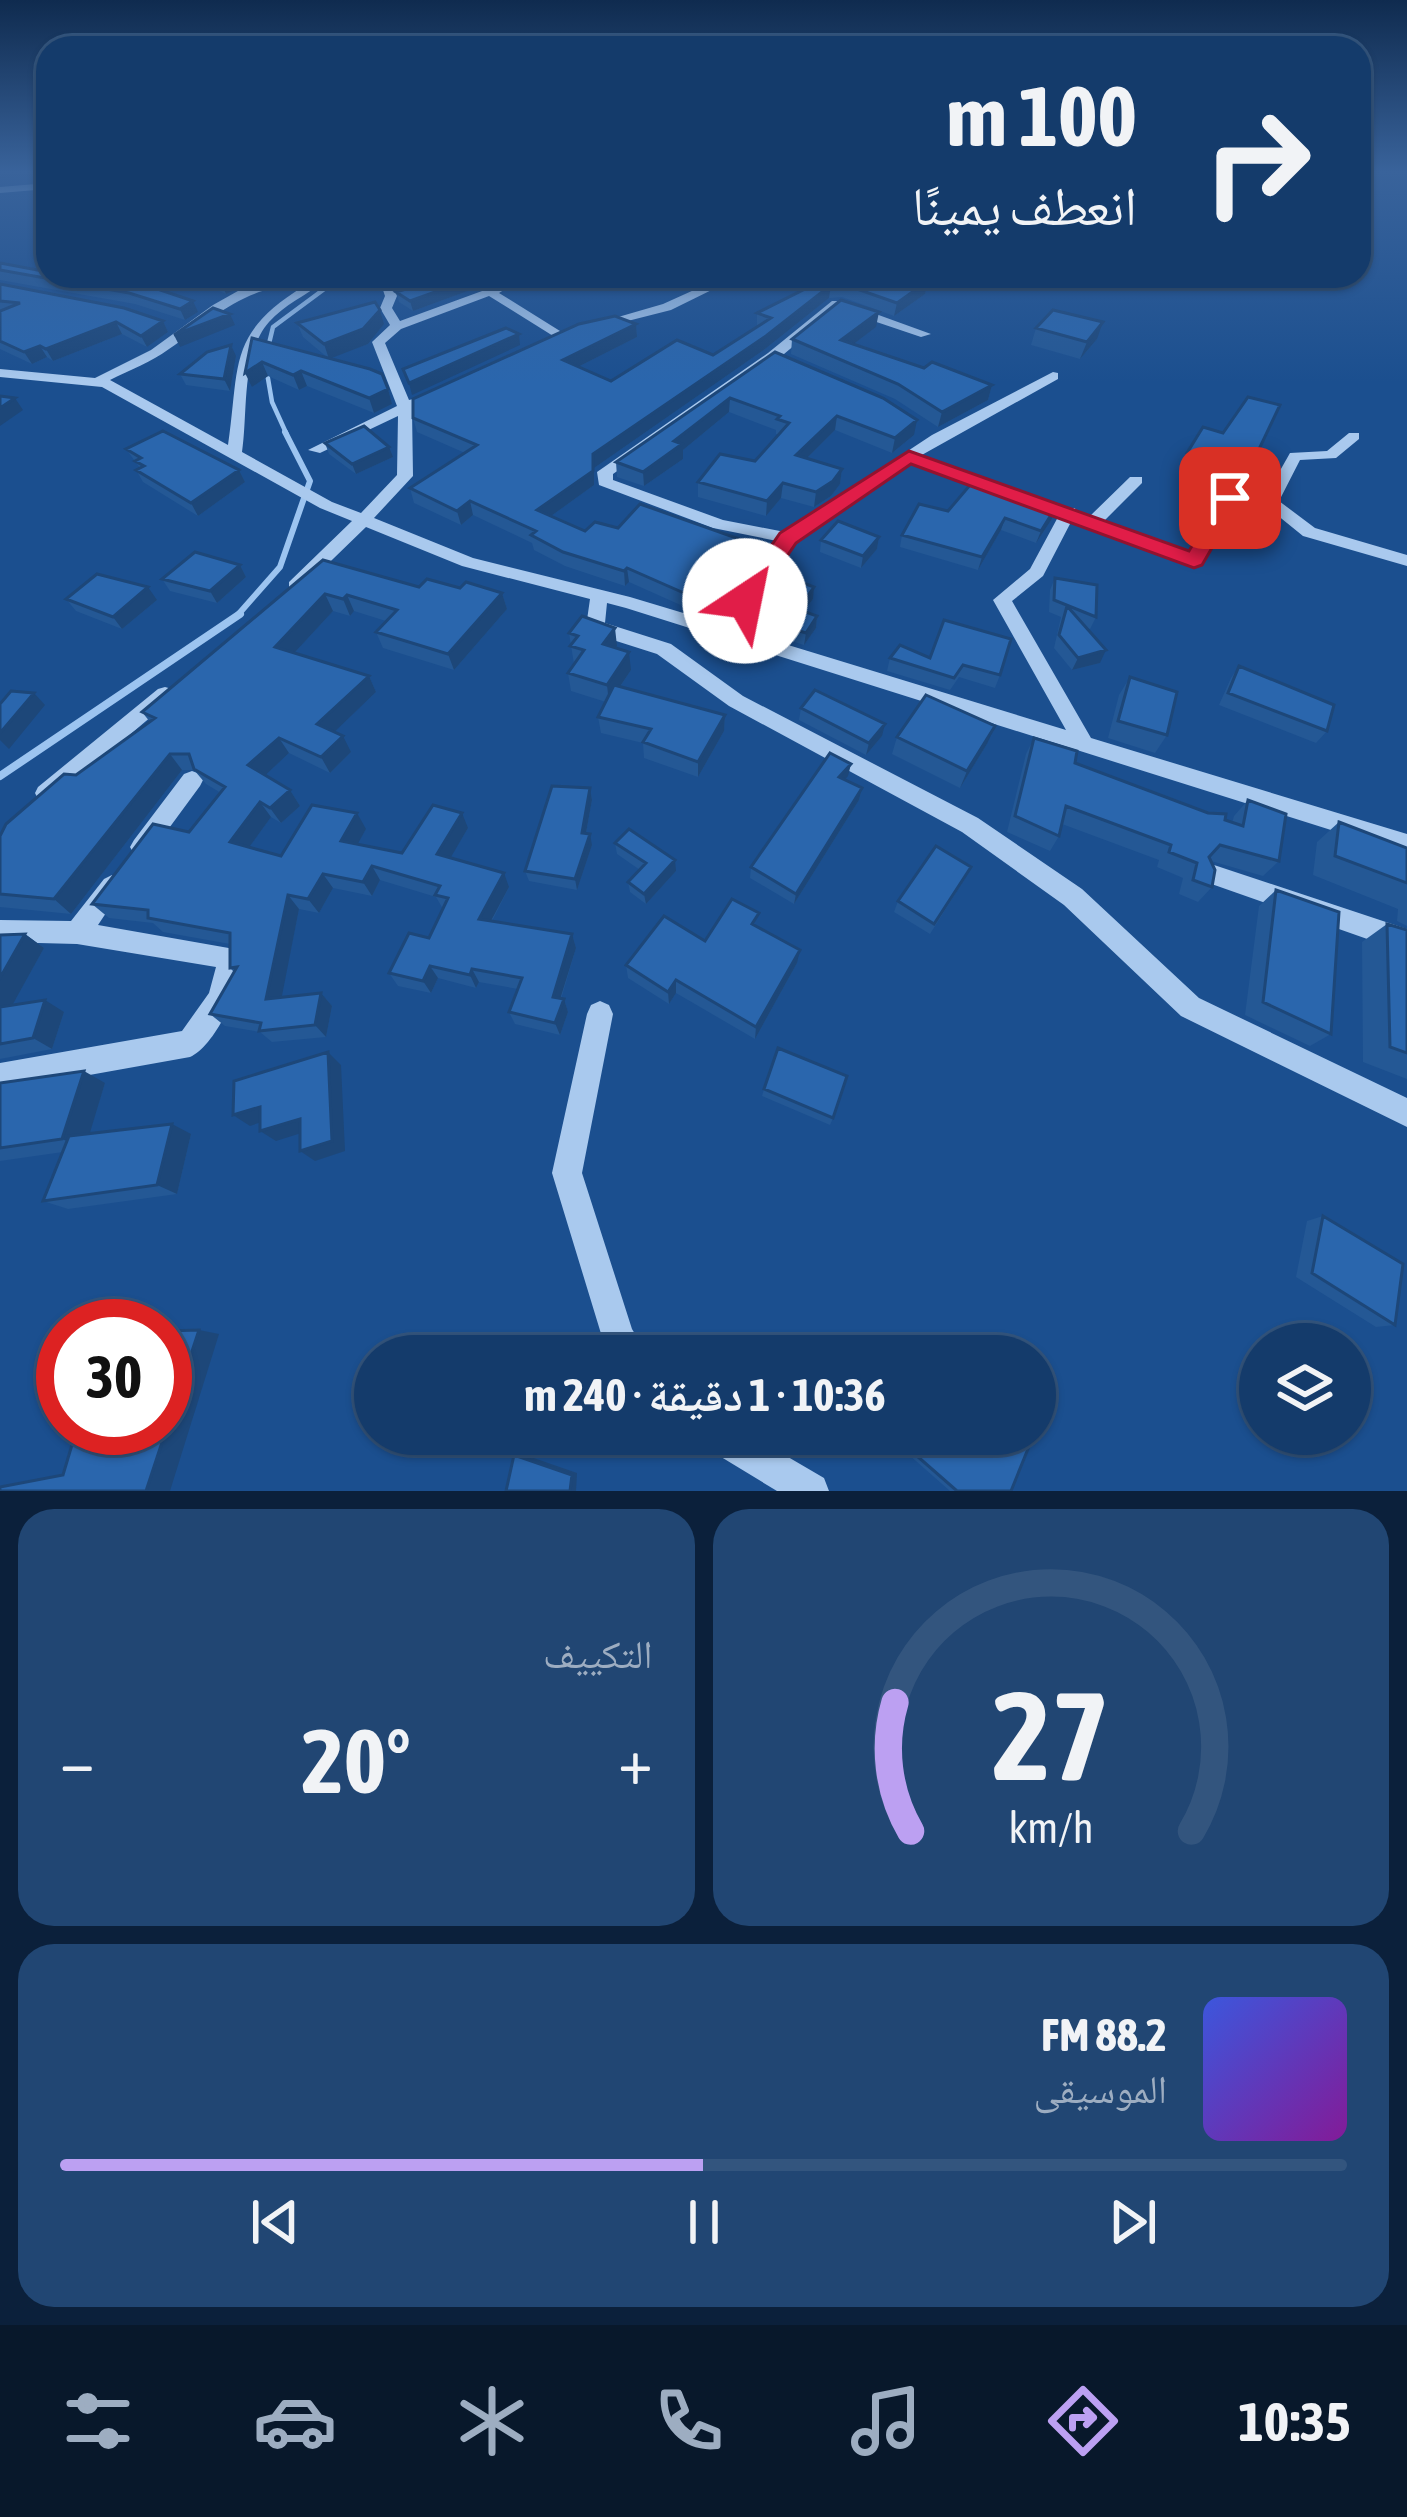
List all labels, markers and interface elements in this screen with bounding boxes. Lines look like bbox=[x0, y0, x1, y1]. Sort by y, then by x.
text: 100 m bbox=[947, 68, 1137, 164]
icon: right bbox=[1179, 84, 1335, 240]
text: انعطف يمينًا bbox=[912, 175, 1137, 236]
pin bbox=[1179, 447, 1281, 549]
icon: arrive bbox=[1197, 465, 1263, 531]
position arrow bbox=[682, 538, 808, 664]
speed limit sign: 30 bbox=[36, 1299, 192, 1455]
map controls bbox=[1239, 1323, 1371, 1455]
button: layers bbox=[1239, 1323, 1371, 1455]
text: 10:36 · 1 دقيقة · 240 m bbox=[524, 1369, 886, 1421]
text: التكييف bbox=[543, 1632, 653, 1676]
text: 27 bbox=[992, 1663, 1109, 1806]
text: 20° bbox=[302, 1709, 411, 1812]
text: − bbox=[60, 1722, 94, 1798]
text: + bbox=[618, 1722, 652, 1798]
text: km/h bbox=[1008, 1802, 1093, 1851]
text: 88.2 FM bbox=[1041, 2009, 1167, 2061]
text: الموسيقى bbox=[1034, 2067, 1167, 2111]
icon: previous bbox=[242, 2189, 308, 2255]
icon: pause bbox=[671, 2189, 737, 2255]
icon: next bbox=[1100, 2189, 1166, 2255]
icon: filters bbox=[56, 2379, 140, 2463]
icon: car bbox=[253, 2379, 337, 2463]
icon: climate bbox=[450, 2379, 534, 2463]
icon: phone bbox=[647, 2379, 731, 2463]
icon: music bbox=[844, 2379, 928, 2463]
icon: directions bbox=[1041, 2379, 1125, 2463]
text: 10:35 bbox=[1238, 2391, 1351, 2452]

